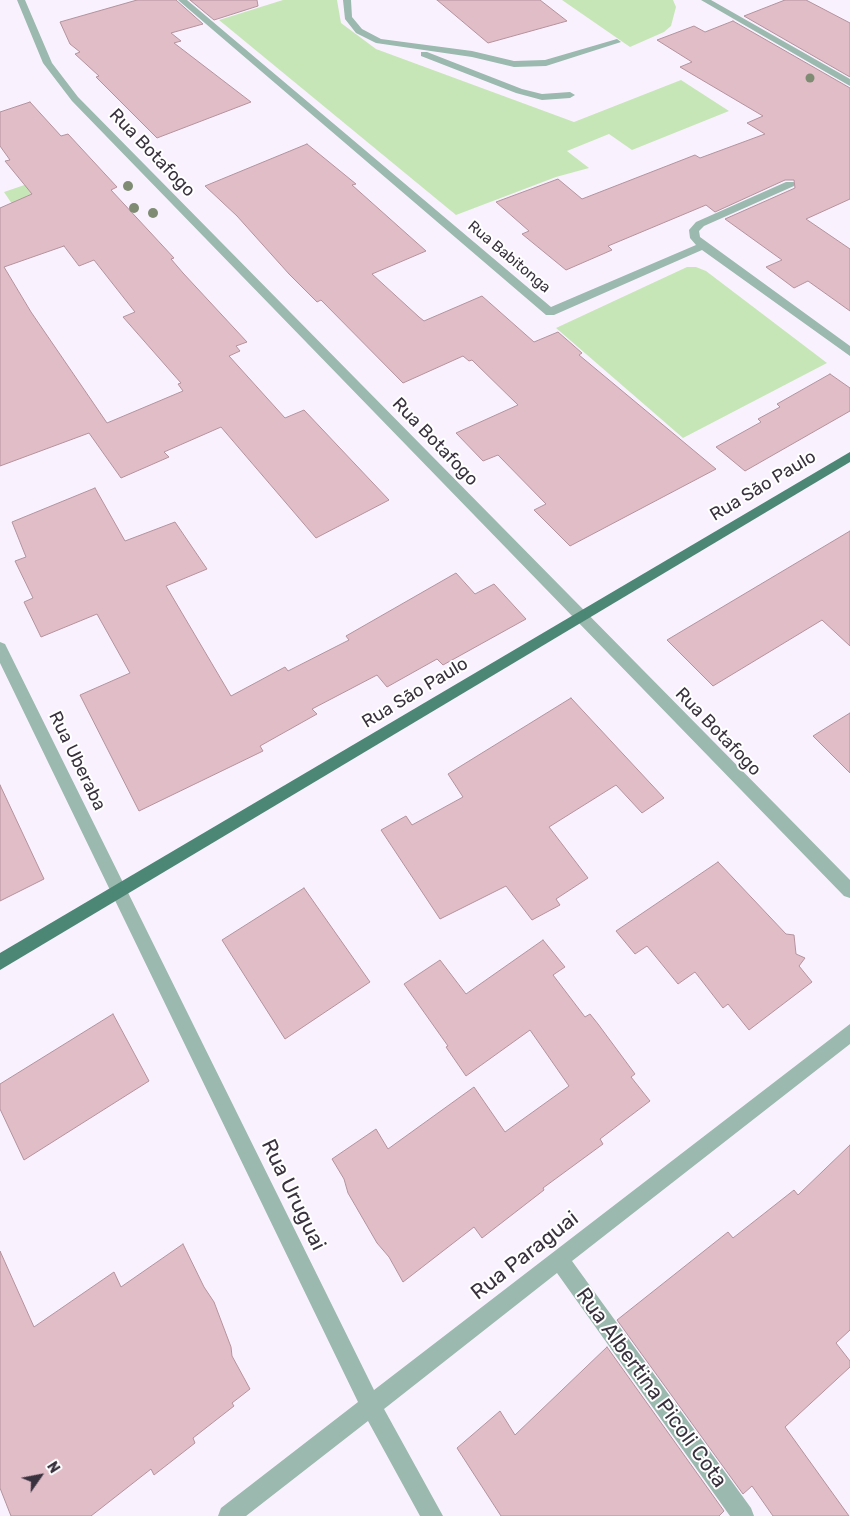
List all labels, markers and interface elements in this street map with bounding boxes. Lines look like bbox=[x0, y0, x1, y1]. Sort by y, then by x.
street label: Rua Botafogo bbox=[105, 104, 199, 202]
street label: Rua Babitonga bbox=[464, 217, 554, 297]
street label: Rua Botafogo bbox=[388, 393, 482, 491]
street label: Rua São Paulo bbox=[706, 446, 820, 526]
street label: Rua São Paulo bbox=[358, 653, 472, 733]
street label: Rua Botafogo bbox=[671, 683, 765, 781]
street label: Rua Uberaba bbox=[44, 708, 110, 814]
street label: Rua Uruguai bbox=[255, 1135, 331, 1255]
street label: Rua Paraguai bbox=[466, 1206, 584, 1306]
street label: Rua Albertina Picoli Cota bbox=[570, 1283, 732, 1493]
north arrow bbox=[15, 1451, 65, 1501]
text: N bbox=[43, 1459, 63, 1476]

